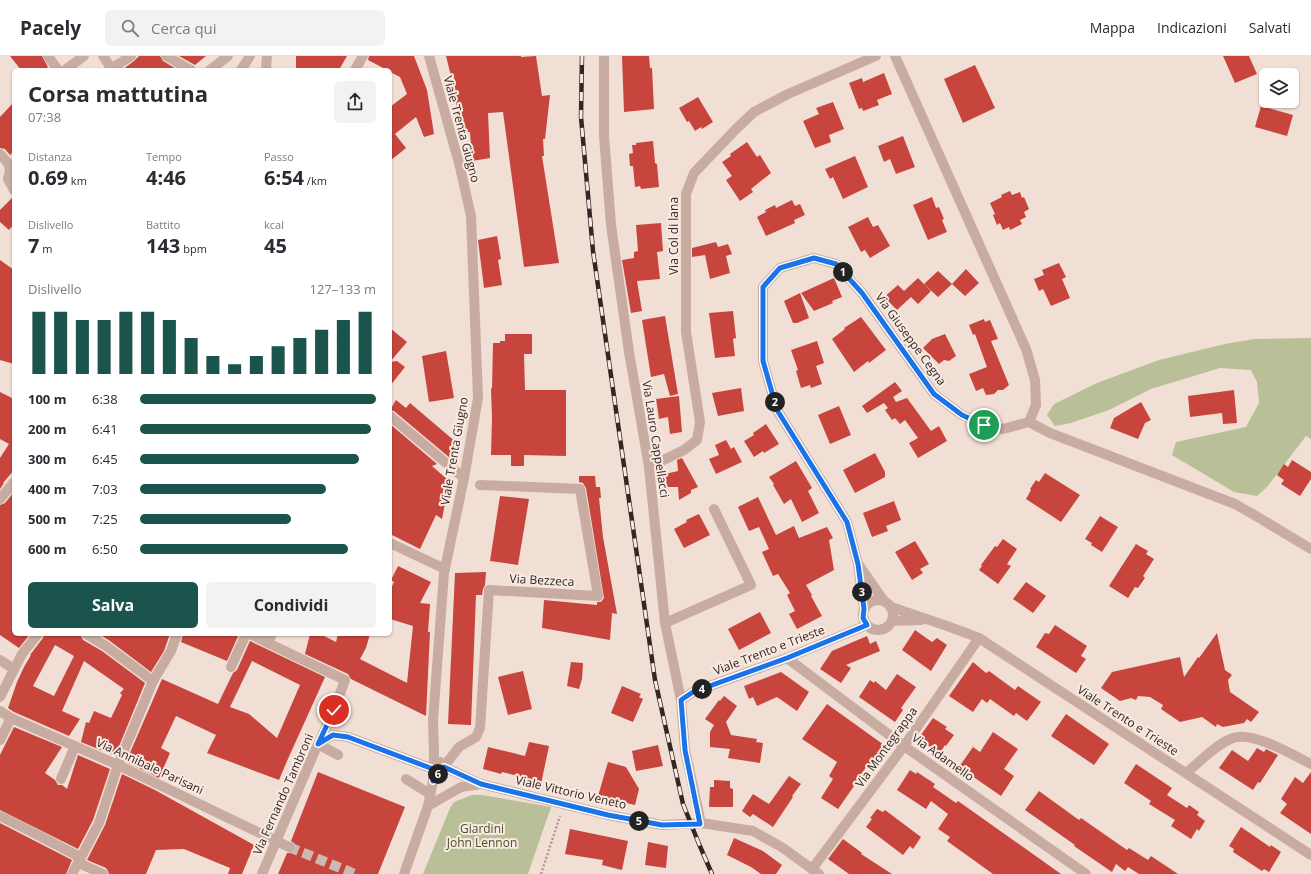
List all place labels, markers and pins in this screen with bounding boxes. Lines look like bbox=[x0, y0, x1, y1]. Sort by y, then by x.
pin: 1 bbox=[833, 262, 853, 282]
pin: 2 bbox=[765, 392, 785, 412]
pin bbox=[967, 408, 1001, 442]
pin: 3 bbox=[852, 582, 872, 602]
pin: 4 bbox=[692, 679, 712, 699]
pin bbox=[317, 693, 351, 727]
pin: 6 bbox=[428, 764, 448, 784]
pin: 5 bbox=[629, 811, 649, 831]

